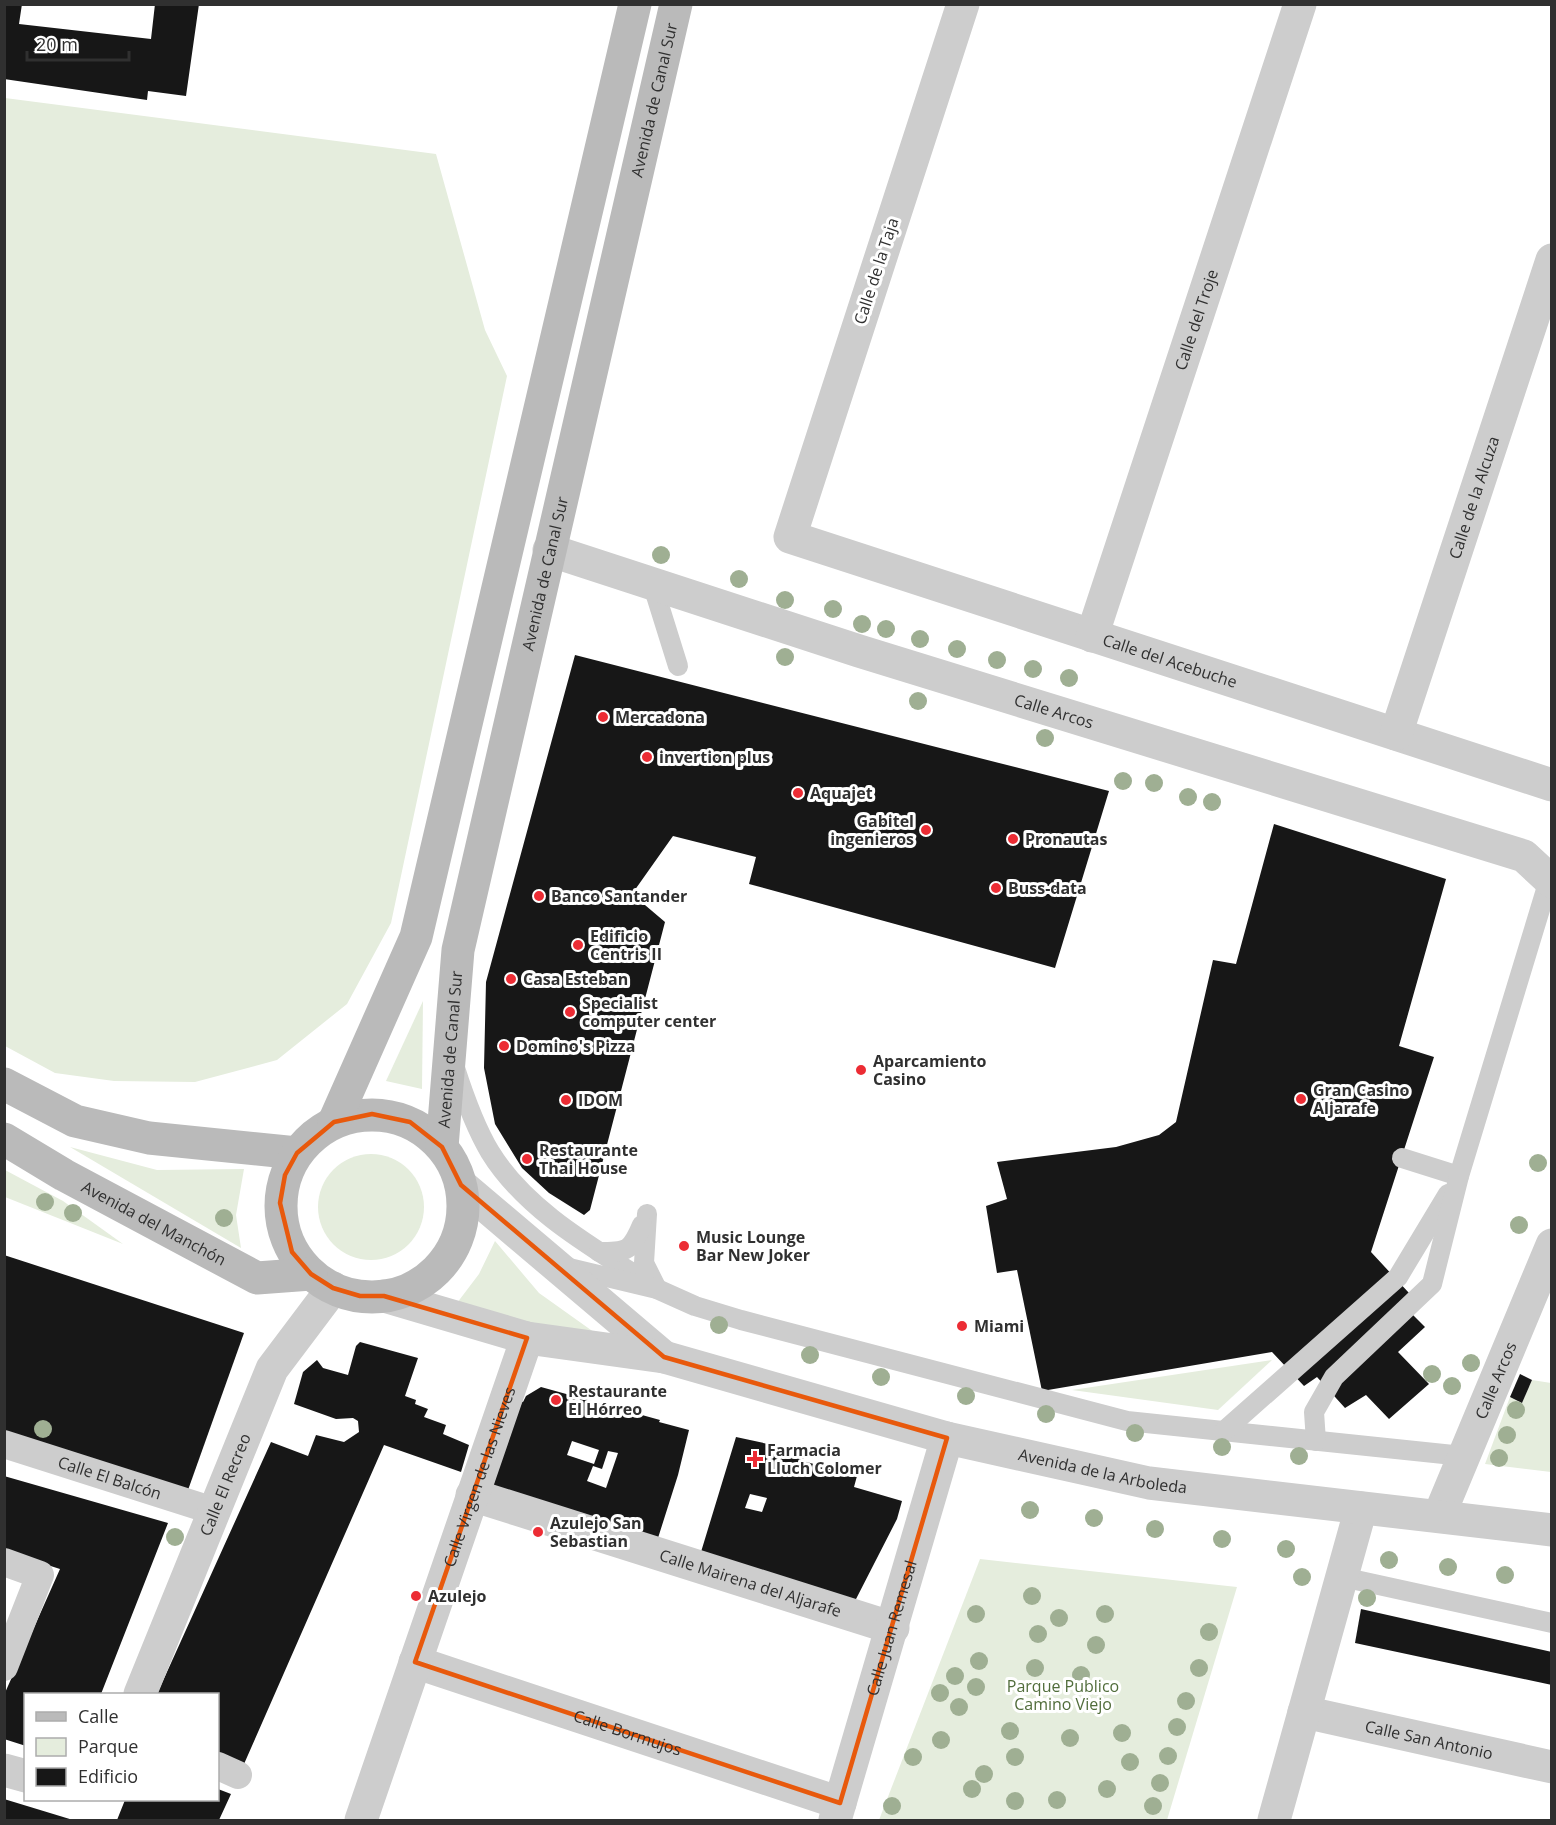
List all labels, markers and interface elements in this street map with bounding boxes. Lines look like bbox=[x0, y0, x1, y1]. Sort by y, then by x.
street label: Avenida de Canal Sur bbox=[625, 20, 682, 179]
scale bar bbox=[27, 24, 129, 62]
text: 20 m bbox=[36, 32, 78, 56]
street label: Calle de la Taja bbox=[848, 215, 904, 327]
street label: Calle del Troje bbox=[1169, 266, 1223, 373]
street label: Calle de la Alcuza bbox=[1443, 433, 1504, 562]
street label: Avenida de Canal Sur bbox=[516, 494, 573, 653]
street label: Calle del Acebuche bbox=[1100, 629, 1240, 693]
street label: Calle Arcos bbox=[1012, 689, 1096, 734]
place label: Mercadona bbox=[615, 706, 705, 728]
marker: Mercadona bbox=[596, 710, 610, 724]
place label: invertion plus bbox=[659, 746, 770, 768]
marker: invertion plus bbox=[640, 750, 654, 764]
place label: Aquajet bbox=[810, 782, 873, 804]
marker: Aquajet bbox=[791, 786, 805, 800]
place label: Gabitel ingenieros bbox=[830, 810, 914, 850]
marker: Gabitel ingenieros bbox=[919, 823, 933, 837]
place label: Pronautas bbox=[1025, 828, 1108, 850]
marker: Pronautas bbox=[1006, 832, 1020, 846]
place label: Buss-data bbox=[1008, 877, 1087, 899]
marker: Buss-data bbox=[989, 881, 1003, 895]
place label: Banco Santander bbox=[551, 885, 687, 907]
marker: Banco Santander bbox=[532, 889, 546, 903]
place label: Edificio Centris II bbox=[590, 925, 662, 965]
marker: Edificio Centris II bbox=[571, 938, 585, 952]
place label: Casa Esteban bbox=[523, 968, 628, 990]
street label: Avenida de Canal Sur bbox=[433, 969, 467, 1129]
marker: Casa Esteban bbox=[504, 972, 518, 986]
place label: Specialist computer center bbox=[582, 992, 716, 1032]
marker: Specialist computer center bbox=[563, 1005, 577, 1019]
place label: Domino's Pizza bbox=[516, 1035, 635, 1057]
marker: Domino's Pizza bbox=[497, 1039, 511, 1053]
place label: Aparcamiento Casino bbox=[873, 1050, 986, 1090]
marker: Aparcamiento Casino bbox=[854, 1063, 868, 1077]
place label: Gran Casino Aljarafe bbox=[1313, 1079, 1409, 1119]
place label: IDOM bbox=[578, 1089, 623, 1111]
marker: Gran Casino Aljarafe bbox=[1294, 1092, 1308, 1106]
marker: IDOM bbox=[559, 1093, 573, 1107]
place label: Restaurante Thai House bbox=[539, 1139, 638, 1179]
marker: Restaurante Thai House bbox=[520, 1152, 534, 1166]
street label: Avenida del Manchón bbox=[78, 1175, 230, 1271]
place label: Music Lounge Bar New Joker bbox=[696, 1226, 810, 1266]
marker: Music Lounge Bar New Joker bbox=[677, 1239, 691, 1253]
place label: Miami bbox=[974, 1315, 1024, 1337]
marker: Miami bbox=[955, 1319, 969, 1333]
street label: Calle Arcos bbox=[1470, 1338, 1521, 1422]
place label: Restaurante El Hórreo bbox=[568, 1380, 667, 1420]
street label: Calle Virgen de las Nieves bbox=[438, 1384, 520, 1570]
marker: Restaurante El Hórreo bbox=[549, 1393, 563, 1407]
street label: Calle El Recreo bbox=[194, 1430, 256, 1539]
place label: Farmacia Lluch Colomer bbox=[767, 1439, 882, 1479]
street label: Avenida de la Arboleda bbox=[1016, 1443, 1188, 1498]
street label: Calle El Balcón bbox=[55, 1451, 164, 1505]
marker: Farmacia Lluch Colomer bbox=[748, 1452, 762, 1466]
place label: Azulejo San Sebastian bbox=[550, 1512, 642, 1552]
marker: Azulejo San Sebastian bbox=[531, 1525, 545, 1539]
street label: Calle Mairena del Aljarafe bbox=[657, 1544, 844, 1622]
street label: Calle Juan Remesal bbox=[861, 1558, 922, 1699]
place label: Azulejo bbox=[428, 1585, 487, 1607]
marker: Azulejo bbox=[409, 1589, 423, 1603]
park label: Parque Publico Camino Viejo bbox=[1007, 1675, 1119, 1715]
legend bbox=[24, 1693, 219, 1801]
text: Calle bbox=[78, 1704, 119, 1728]
street label: Calle Bormujos bbox=[571, 1704, 685, 1761]
street label: Calle San Antonio bbox=[1363, 1715, 1495, 1765]
text: Parque bbox=[78, 1734, 138, 1758]
text: Edificio bbox=[78, 1764, 138, 1788]

